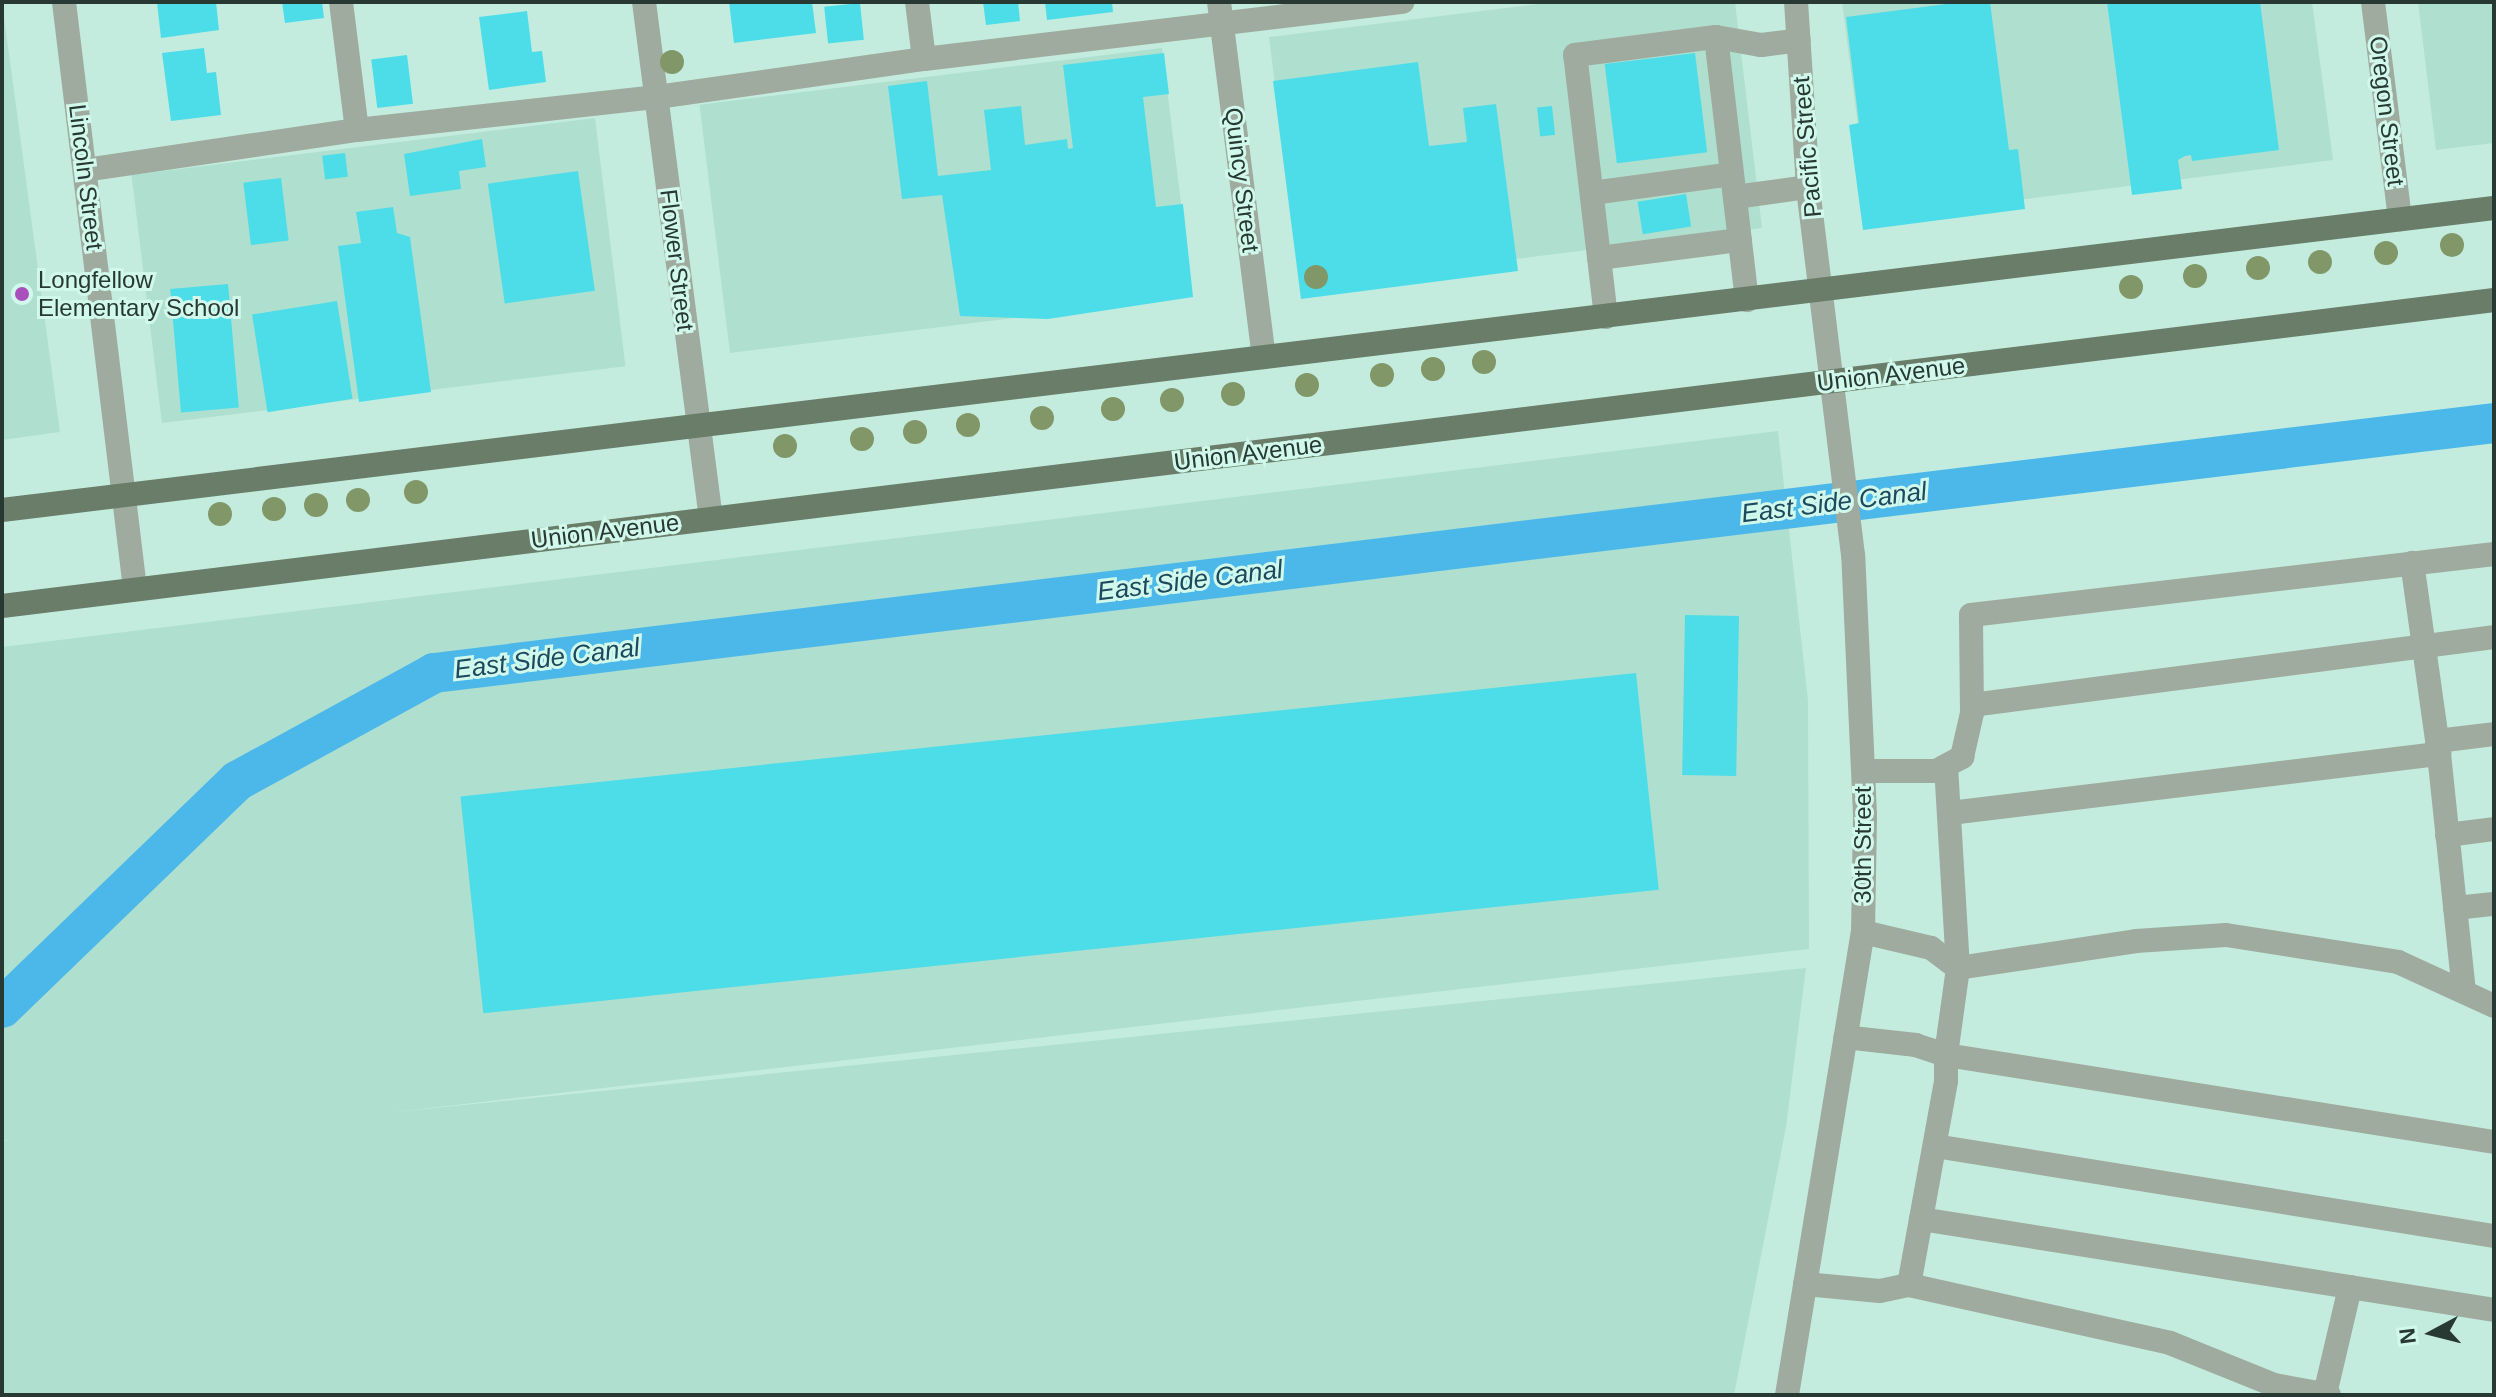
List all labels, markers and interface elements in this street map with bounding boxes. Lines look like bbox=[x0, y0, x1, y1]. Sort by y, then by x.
street label: Oregon Street bbox=[2364, 34, 2410, 188]
street label: Pacific Street bbox=[1786, 75, 1828, 219]
street label: Lincoln Street bbox=[63, 102, 109, 252]
street label: Quincy Street bbox=[1219, 106, 1265, 254]
street label: Flower Street bbox=[654, 187, 700, 333]
place label: Longfellow Elementary School bbox=[38, 266, 239, 322]
marker: Longfellow Elementary School bbox=[13, 285, 31, 303]
street label: Union Avenue bbox=[1815, 351, 1967, 397]
street label: Union Avenue bbox=[1172, 430, 1324, 476]
water label: East Side Canal bbox=[1740, 476, 1928, 530]
street label: Union Avenue bbox=[529, 508, 681, 554]
water label: East Side Canal bbox=[1096, 554, 1284, 608]
water label: East Side Canal bbox=[453, 632, 641, 686]
street label: 30th Street bbox=[1849, 786, 1877, 904]
north arrow bbox=[2392, 1293, 2472, 1373]
text: N bbox=[2394, 1327, 2421, 1345]

